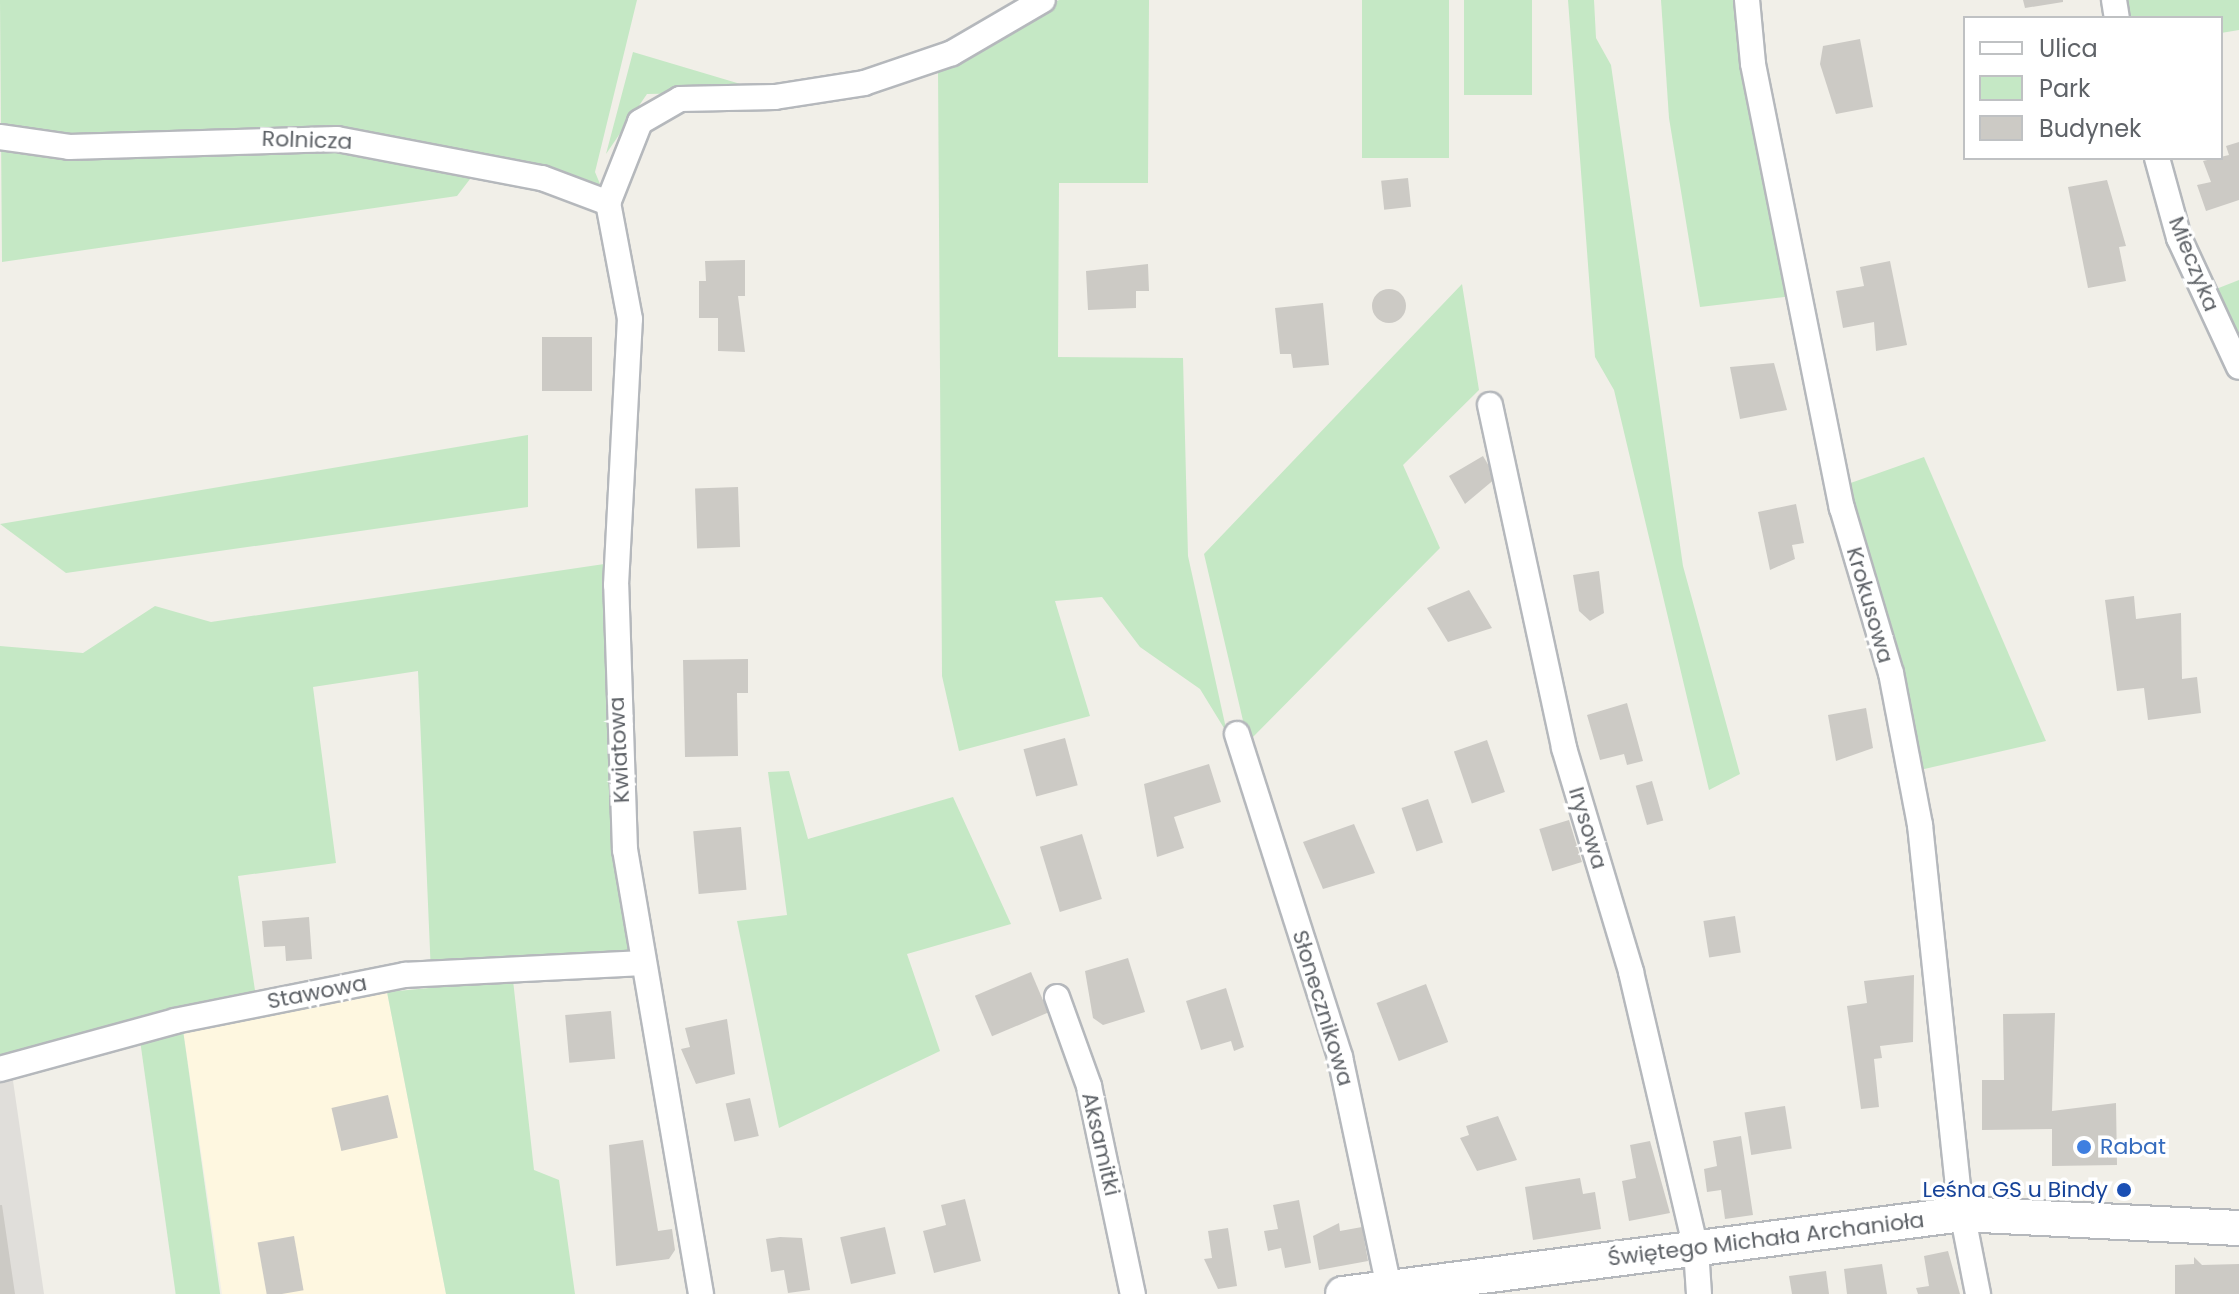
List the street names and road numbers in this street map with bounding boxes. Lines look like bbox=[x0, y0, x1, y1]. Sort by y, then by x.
street label: Rolnicza bbox=[261, 125, 353, 155]
street label: Mieczyka bbox=[2163, 213, 2225, 315]
street label: Krokusowa bbox=[1841, 544, 1899, 666]
street label: Kwiatowa bbox=[603, 696, 635, 804]
street label: Irysowa bbox=[1563, 784, 1613, 872]
street label: Słonecznikowa bbox=[1287, 927, 1359, 1089]
street label: Stawowa bbox=[265, 969, 369, 1015]
street label: Aksamitki bbox=[1076, 1090, 1126, 1198]
street label: Świętego Michała Archanioła bbox=[1606, 1206, 1926, 1272]

